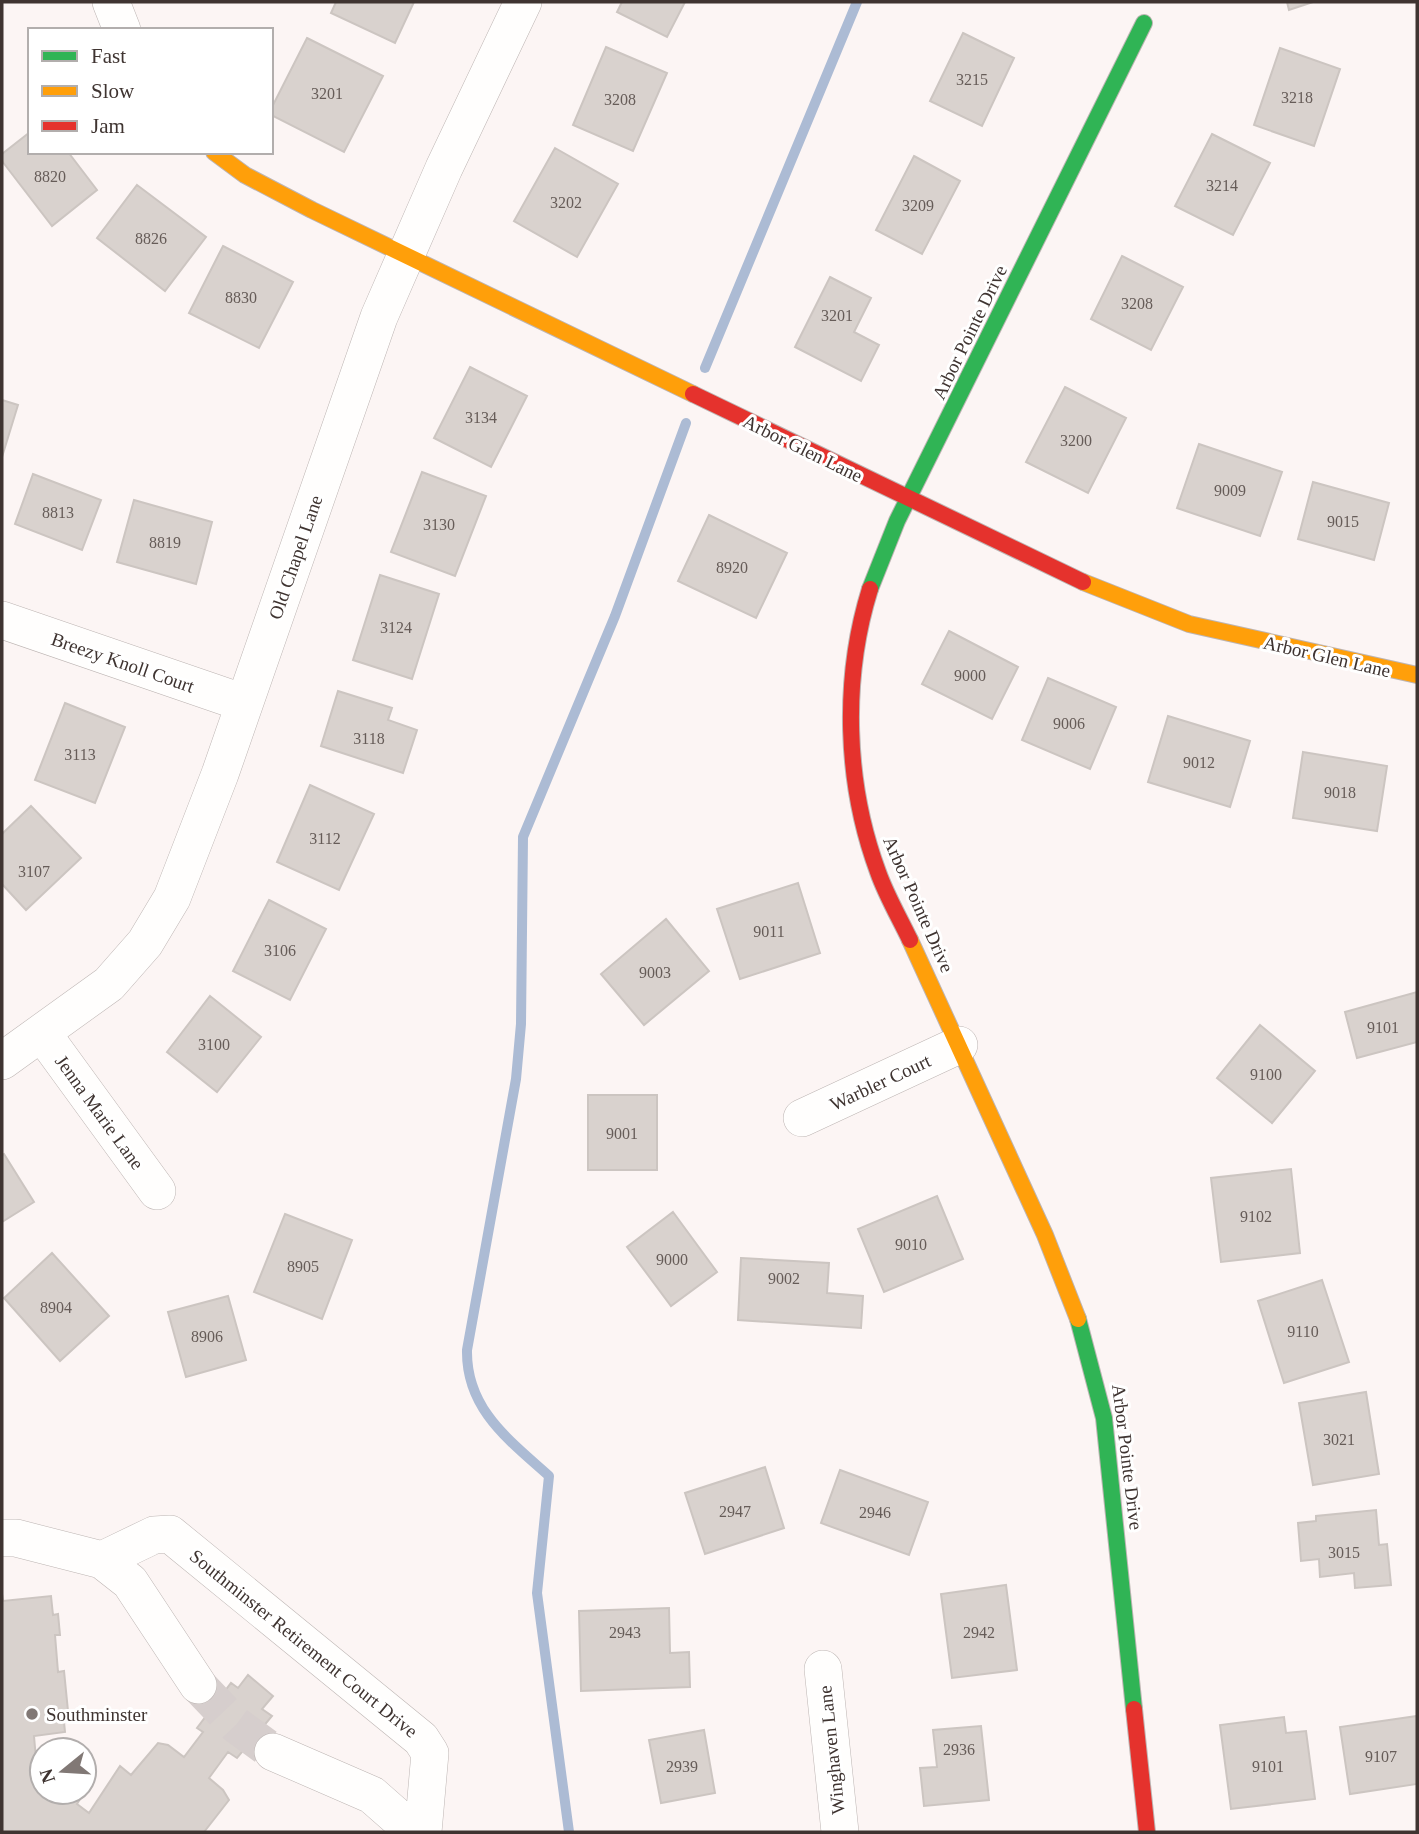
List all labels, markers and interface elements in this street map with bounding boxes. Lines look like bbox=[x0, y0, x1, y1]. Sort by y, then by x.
legend bbox=[28, 28, 273, 154]
text: Fast bbox=[91, 44, 126, 68]
house number: 3215 bbox=[956, 71, 988, 88]
text: Slow bbox=[91, 79, 135, 103]
house number: 3201 bbox=[311, 85, 343, 102]
house number: 3218 bbox=[1281, 89, 1313, 106]
house number: 3208 bbox=[604, 91, 636, 108]
text: Jam bbox=[91, 114, 125, 138]
house number: 8820 bbox=[34, 168, 66, 185]
house number: 3214 bbox=[1206, 177, 1238, 194]
house number: 3202 bbox=[550, 194, 582, 211]
house number: 3209 bbox=[902, 197, 934, 214]
house number: 8826 bbox=[135, 230, 167, 247]
street label: Arbor Pointe Drive bbox=[928, 262, 1011, 403]
house number: 8830 bbox=[225, 289, 257, 306]
house number: 3208 bbox=[1121, 295, 1153, 312]
house number: 3201 bbox=[821, 307, 853, 324]
house number: 3134 bbox=[465, 409, 497, 426]
street label: Arbor Glen Lane bbox=[740, 411, 866, 486]
house number: 3200 bbox=[1060, 432, 1092, 449]
house number: 9009 bbox=[1214, 482, 1246, 499]
street label: Old Chapel Lane bbox=[264, 492, 327, 622]
house number: 8813 bbox=[42, 504, 74, 521]
house number: 9015 bbox=[1327, 513, 1359, 530]
house number: 3130 bbox=[423, 516, 455, 533]
house number: 8819 bbox=[149, 534, 181, 551]
house number: 8920 bbox=[716, 559, 748, 576]
house number: 3124 bbox=[380, 619, 412, 636]
street label: Breezy Knoll Court bbox=[49, 628, 198, 697]
street label: Arbor Glen Lane bbox=[1261, 632, 1392, 681]
house number: 9000 bbox=[954, 667, 986, 684]
house number: 9006 bbox=[1053, 715, 1085, 732]
house number: 3118 bbox=[353, 730, 385, 747]
house number: 3113 bbox=[64, 746, 96, 763]
house number: 9012 bbox=[1183, 754, 1215, 771]
house number: 9018 bbox=[1324, 784, 1356, 801]
house number: 3112 bbox=[309, 830, 341, 847]
street label: Arbor Pointe Drive bbox=[879, 833, 958, 975]
house number: 3107 bbox=[18, 863, 50, 880]
house number: 9011 bbox=[753, 923, 785, 940]
house number: 3106 bbox=[264, 942, 296, 959]
house number: 9003 bbox=[639, 964, 671, 981]
house number: 9101 bbox=[1367, 1019, 1399, 1036]
house number: 3100 bbox=[198, 1036, 230, 1053]
street label: Warbler Court bbox=[826, 1050, 935, 1115]
street label: Jenna Marie Lane bbox=[51, 1051, 148, 1174]
house number: 9100 bbox=[1250, 1066, 1282, 1083]
house number: 9001 bbox=[606, 1125, 638, 1142]
house number: 9102 bbox=[1240, 1208, 1272, 1225]
house number: 9010 bbox=[895, 1236, 927, 1253]
house number: 9000 bbox=[656, 1251, 688, 1268]
house number: 8905 bbox=[287, 1258, 319, 1275]
house number: 9002 bbox=[768, 1270, 800, 1287]
house number: 8904 bbox=[40, 1299, 72, 1316]
house number: 9110 bbox=[1287, 1323, 1319, 1340]
house number: 8906 bbox=[191, 1328, 223, 1345]
street label: Arbor Pointe Drive bbox=[1108, 1383, 1147, 1531]
house number: 3021 bbox=[1323, 1431, 1355, 1448]
house number: 2947 bbox=[719, 1503, 751, 1520]
house number: 2946 bbox=[859, 1504, 891, 1521]
house number: 3015 bbox=[1328, 1544, 1360, 1561]
street label: Southminster Retirement Court Drive bbox=[186, 1545, 422, 1742]
house number: 2943 bbox=[609, 1624, 641, 1641]
house number: 2942 bbox=[963, 1624, 995, 1641]
street label: Winghaven Lane bbox=[814, 1684, 849, 1815]
place label: Southminster bbox=[46, 1704, 148, 1725]
marker: Southminster bbox=[24, 1706, 40, 1722]
north arrow bbox=[28, 1736, 98, 1806]
house number: 2936 bbox=[943, 1741, 975, 1758]
house number: 9107 bbox=[1365, 1748, 1397, 1765]
house number: 2939 bbox=[666, 1758, 698, 1775]
house number: 9101 bbox=[1252, 1758, 1284, 1775]
text: N bbox=[35, 1766, 59, 1786]

